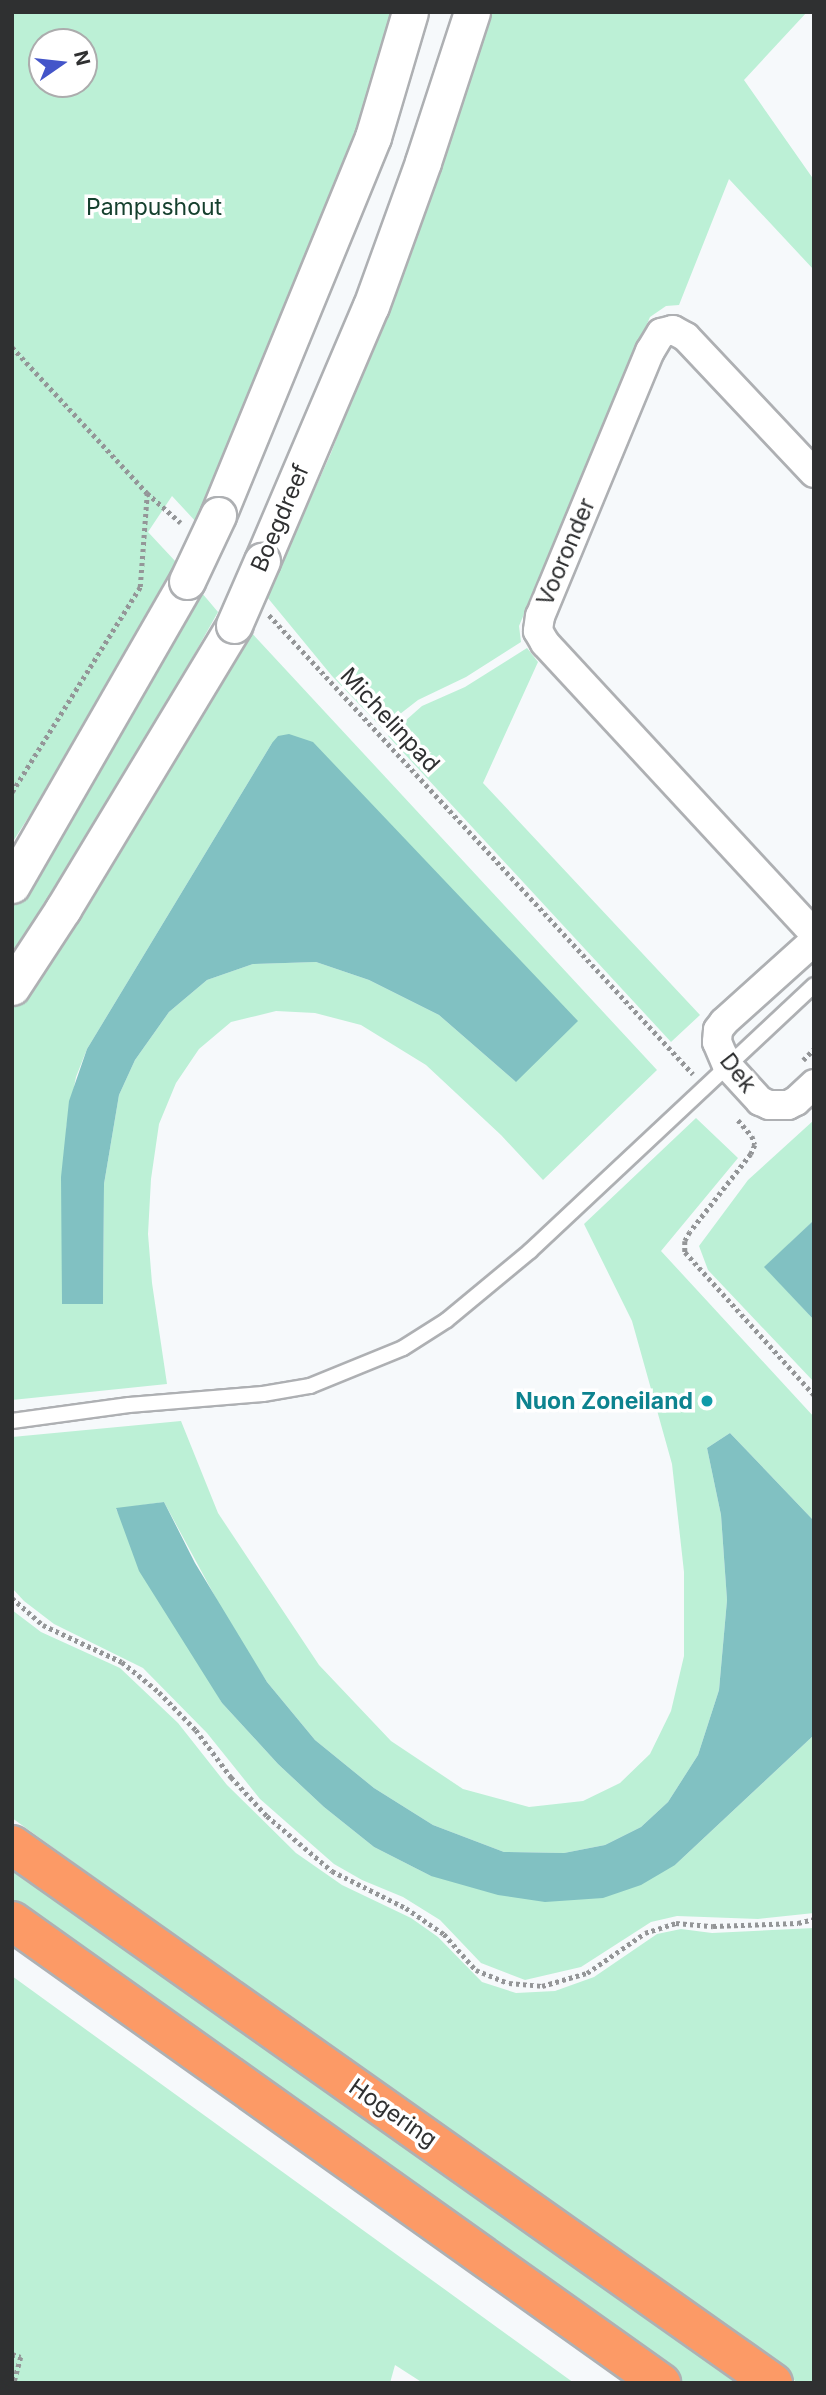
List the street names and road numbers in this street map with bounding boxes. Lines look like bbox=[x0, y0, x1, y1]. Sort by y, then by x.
street label: Boegdreef bbox=[245, 460, 315, 576]
street label: Vooronder bbox=[531, 494, 601, 610]
street label: Michelinpad bbox=[335, 662, 445, 778]
street label: Dek bbox=[714, 1048, 762, 1098]
street label: Hogering bbox=[344, 2073, 442, 2153]

